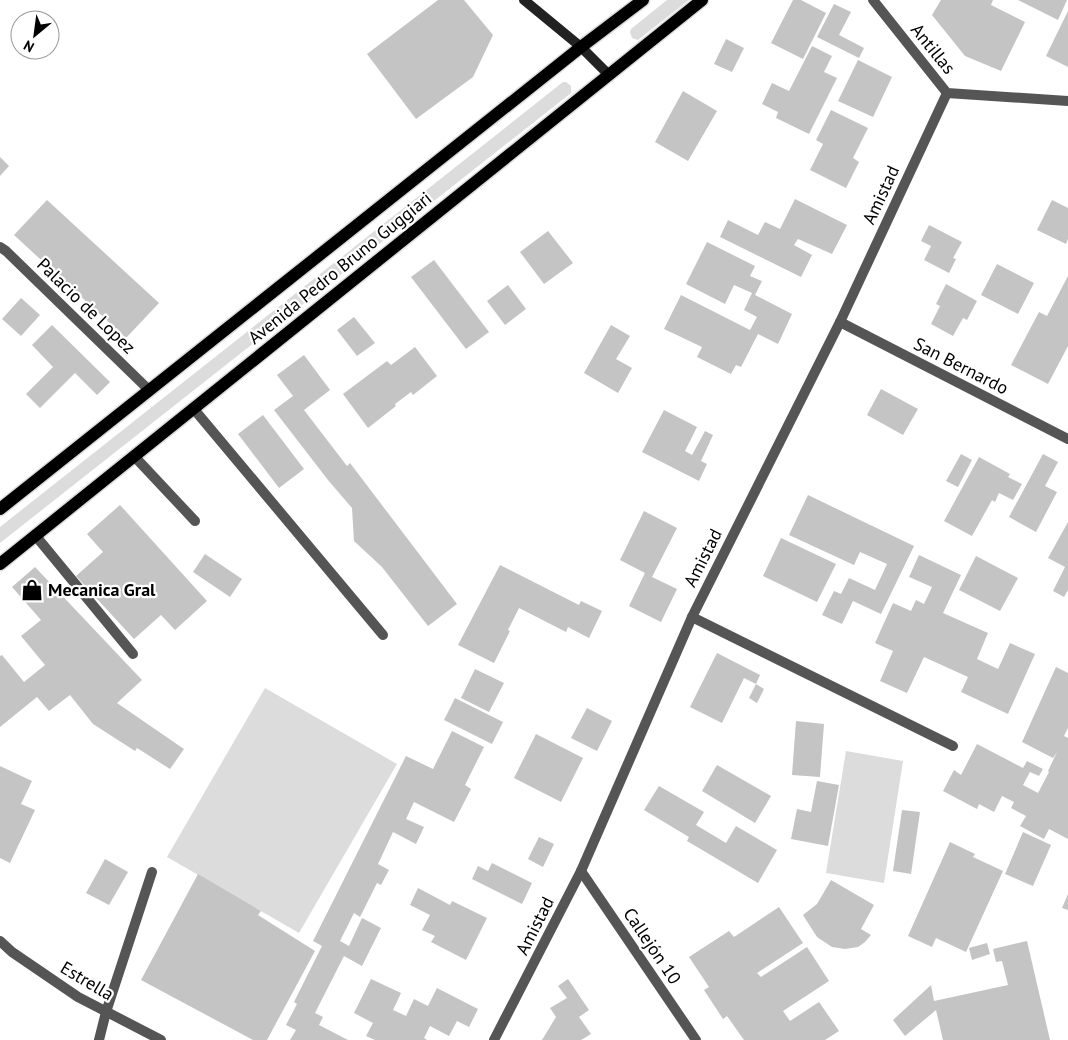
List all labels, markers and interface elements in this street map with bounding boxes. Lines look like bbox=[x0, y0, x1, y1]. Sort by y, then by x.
north arrow bbox=[10, 10, 60, 60]
street label: Antillas bbox=[906, 19, 961, 79]
text: N bbox=[20, 36, 37, 56]
street label: Amistad bbox=[857, 162, 904, 228]
street label: Avenida Pedro Bruno Guggiari bbox=[243, 186, 436, 349]
street label: Palacio de Lopez bbox=[32, 253, 140, 358]
street label: San Bernardo bbox=[910, 332, 1012, 399]
street label: Amistad bbox=[678, 525, 727, 591]
shop icon: Mecanica Gral bbox=[19, 577, 45, 603]
place label: Mecanica Gral bbox=[48, 578, 156, 601]
street label: Amistad bbox=[510, 893, 559, 959]
street label: Callejón 10 bbox=[618, 903, 686, 988]
street label: Estrella bbox=[56, 956, 118, 1005]

